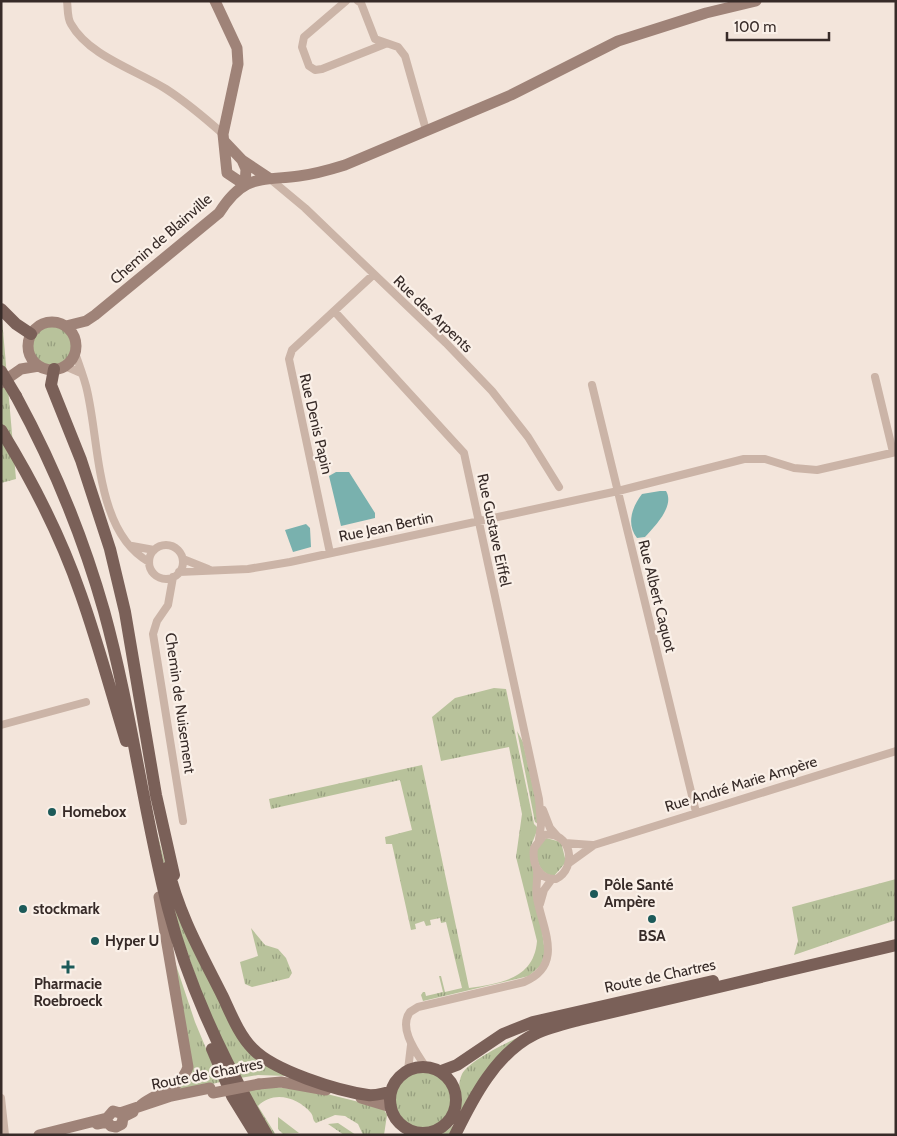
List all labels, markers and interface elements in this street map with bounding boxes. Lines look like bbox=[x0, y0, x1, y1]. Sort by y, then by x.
scale bar bbox=[727, 10, 830, 42]
text: 100 m bbox=[734, 18, 776, 36]
street label: Chemin de Blainville bbox=[107, 190, 216, 288]
street label: Rue des Arpents bbox=[390, 272, 476, 356]
street label: Rue Denis Papin bbox=[296, 372, 336, 476]
street label: Rue Gustave Eiffel bbox=[473, 472, 515, 589]
street label: Rue Jean Bertin bbox=[337, 508, 435, 546]
street label: Rue Albert Caquot bbox=[634, 538, 680, 654]
street label: Chemin de Nuisement bbox=[161, 631, 199, 775]
street label: Rue André Marie Ampère bbox=[663, 752, 820, 816]
place label: Homebox bbox=[62, 803, 127, 821]
marker: Homebox bbox=[46, 806, 58, 818]
place label: Pôle Santé Ampère bbox=[604, 876, 674, 911]
marker: Pôle Santé Ampère bbox=[588, 888, 600, 900]
place label: stockmark bbox=[33, 900, 101, 918]
marker: stockmark bbox=[17, 903, 29, 915]
marker: BSA bbox=[646, 913, 658, 925]
place label: BSA bbox=[638, 927, 666, 945]
place label: Hyper U bbox=[105, 932, 159, 950]
marker: Hyper U bbox=[89, 935, 101, 947]
street label: Route de Chartres bbox=[603, 955, 717, 997]
marker: Pharmacie Roebroeck bbox=[62, 961, 74, 973]
place label: Pharmacie Roebroeck bbox=[33, 975, 103, 1010]
street label: Route de Chartres bbox=[150, 1054, 264, 1094]

